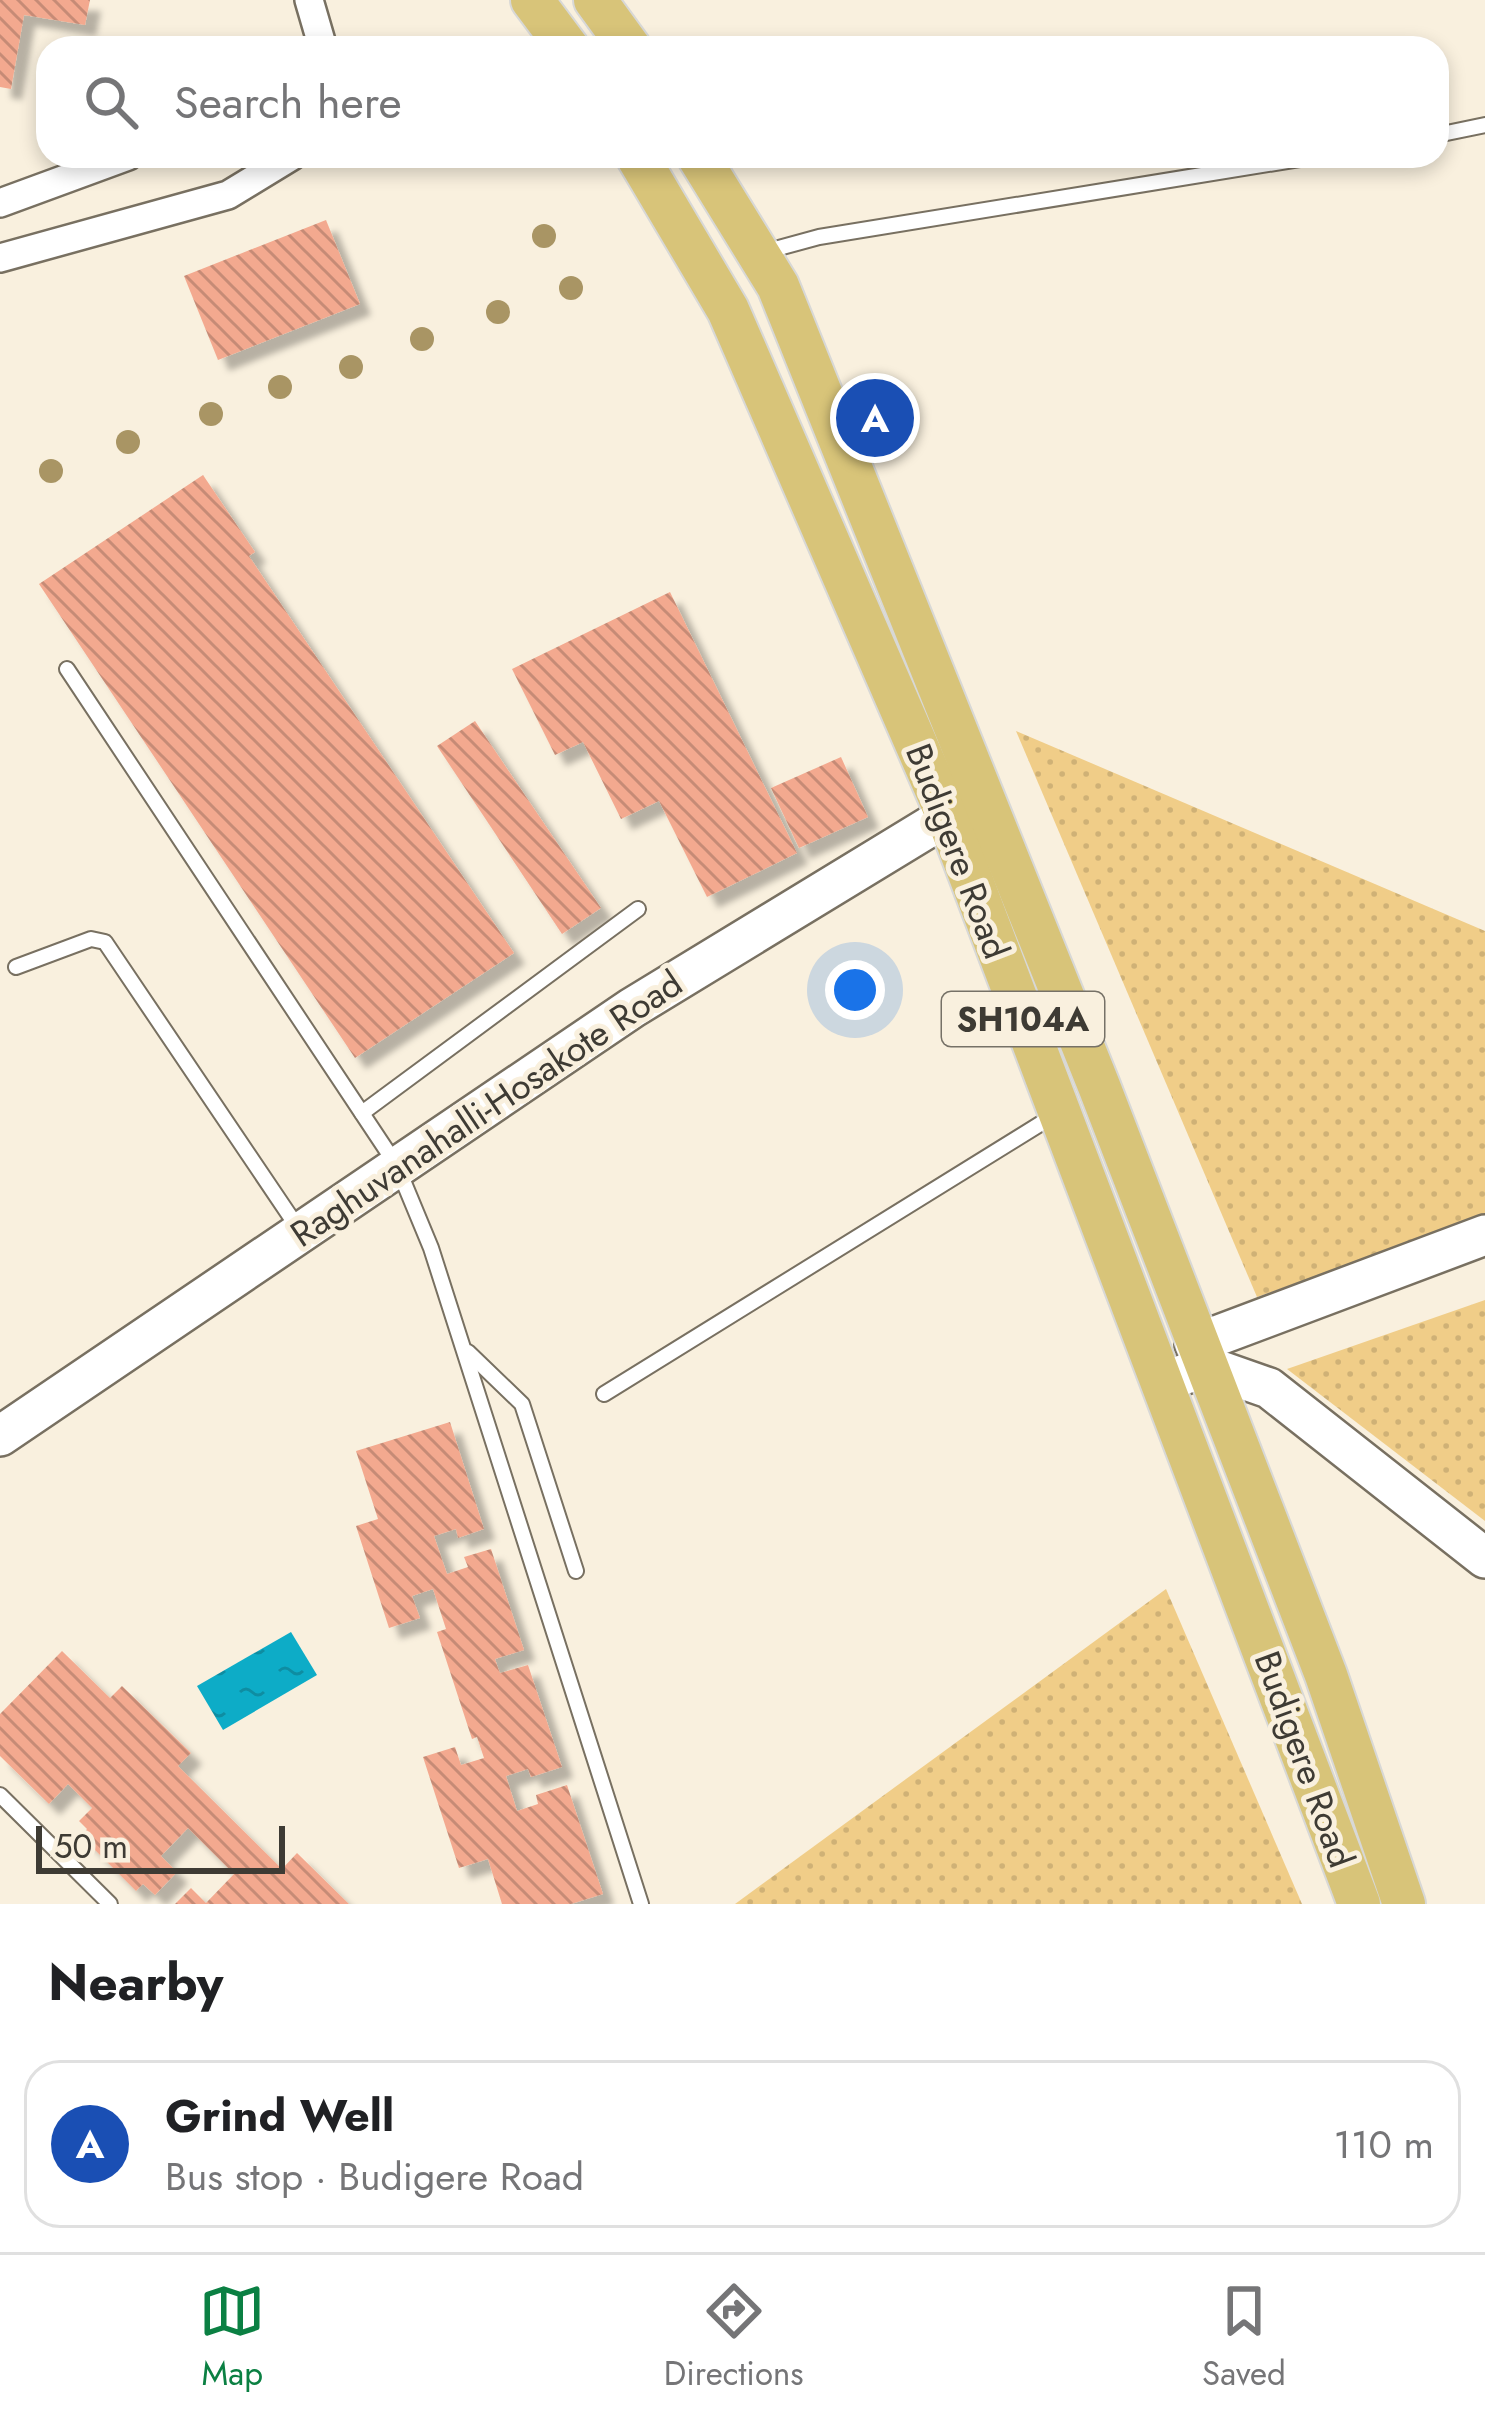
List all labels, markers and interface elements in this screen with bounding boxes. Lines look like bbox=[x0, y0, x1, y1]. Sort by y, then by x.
search box bbox=[36, 36, 1449, 168]
icon: search bbox=[78, 69, 144, 135]
text: Search here bbox=[174, 70, 402, 135]
pin: A bbox=[836, 373, 914, 463]
street label: Budigere Road bbox=[893, 736, 1023, 966]
street label: Raghuvanahalli-Hosakote Road bbox=[280, 957, 692, 1259]
your location bbox=[825, 960, 885, 1020]
road number: SH104A bbox=[942, 992, 1104, 1046]
street label: Budigere Road bbox=[1242, 1644, 1368, 1874]
scale bar bbox=[36, 1820, 285, 1873]
text: 50 m bbox=[54, 1823, 128, 1870]
text: Nearby bbox=[48, 1945, 223, 2019]
text: Grind Well bbox=[165, 2083, 394, 2148]
text: A bbox=[76, 2116, 104, 2173]
text: 110 m bbox=[1333, 2116, 1434, 2173]
text: Bus stop · Budigere Road bbox=[165, 2148, 584, 2205]
tab: Map bbox=[199, 2278, 265, 2397]
tab: Directions bbox=[664, 2278, 804, 2397]
tab: Saved bbox=[1202, 2278, 1286, 2397]

